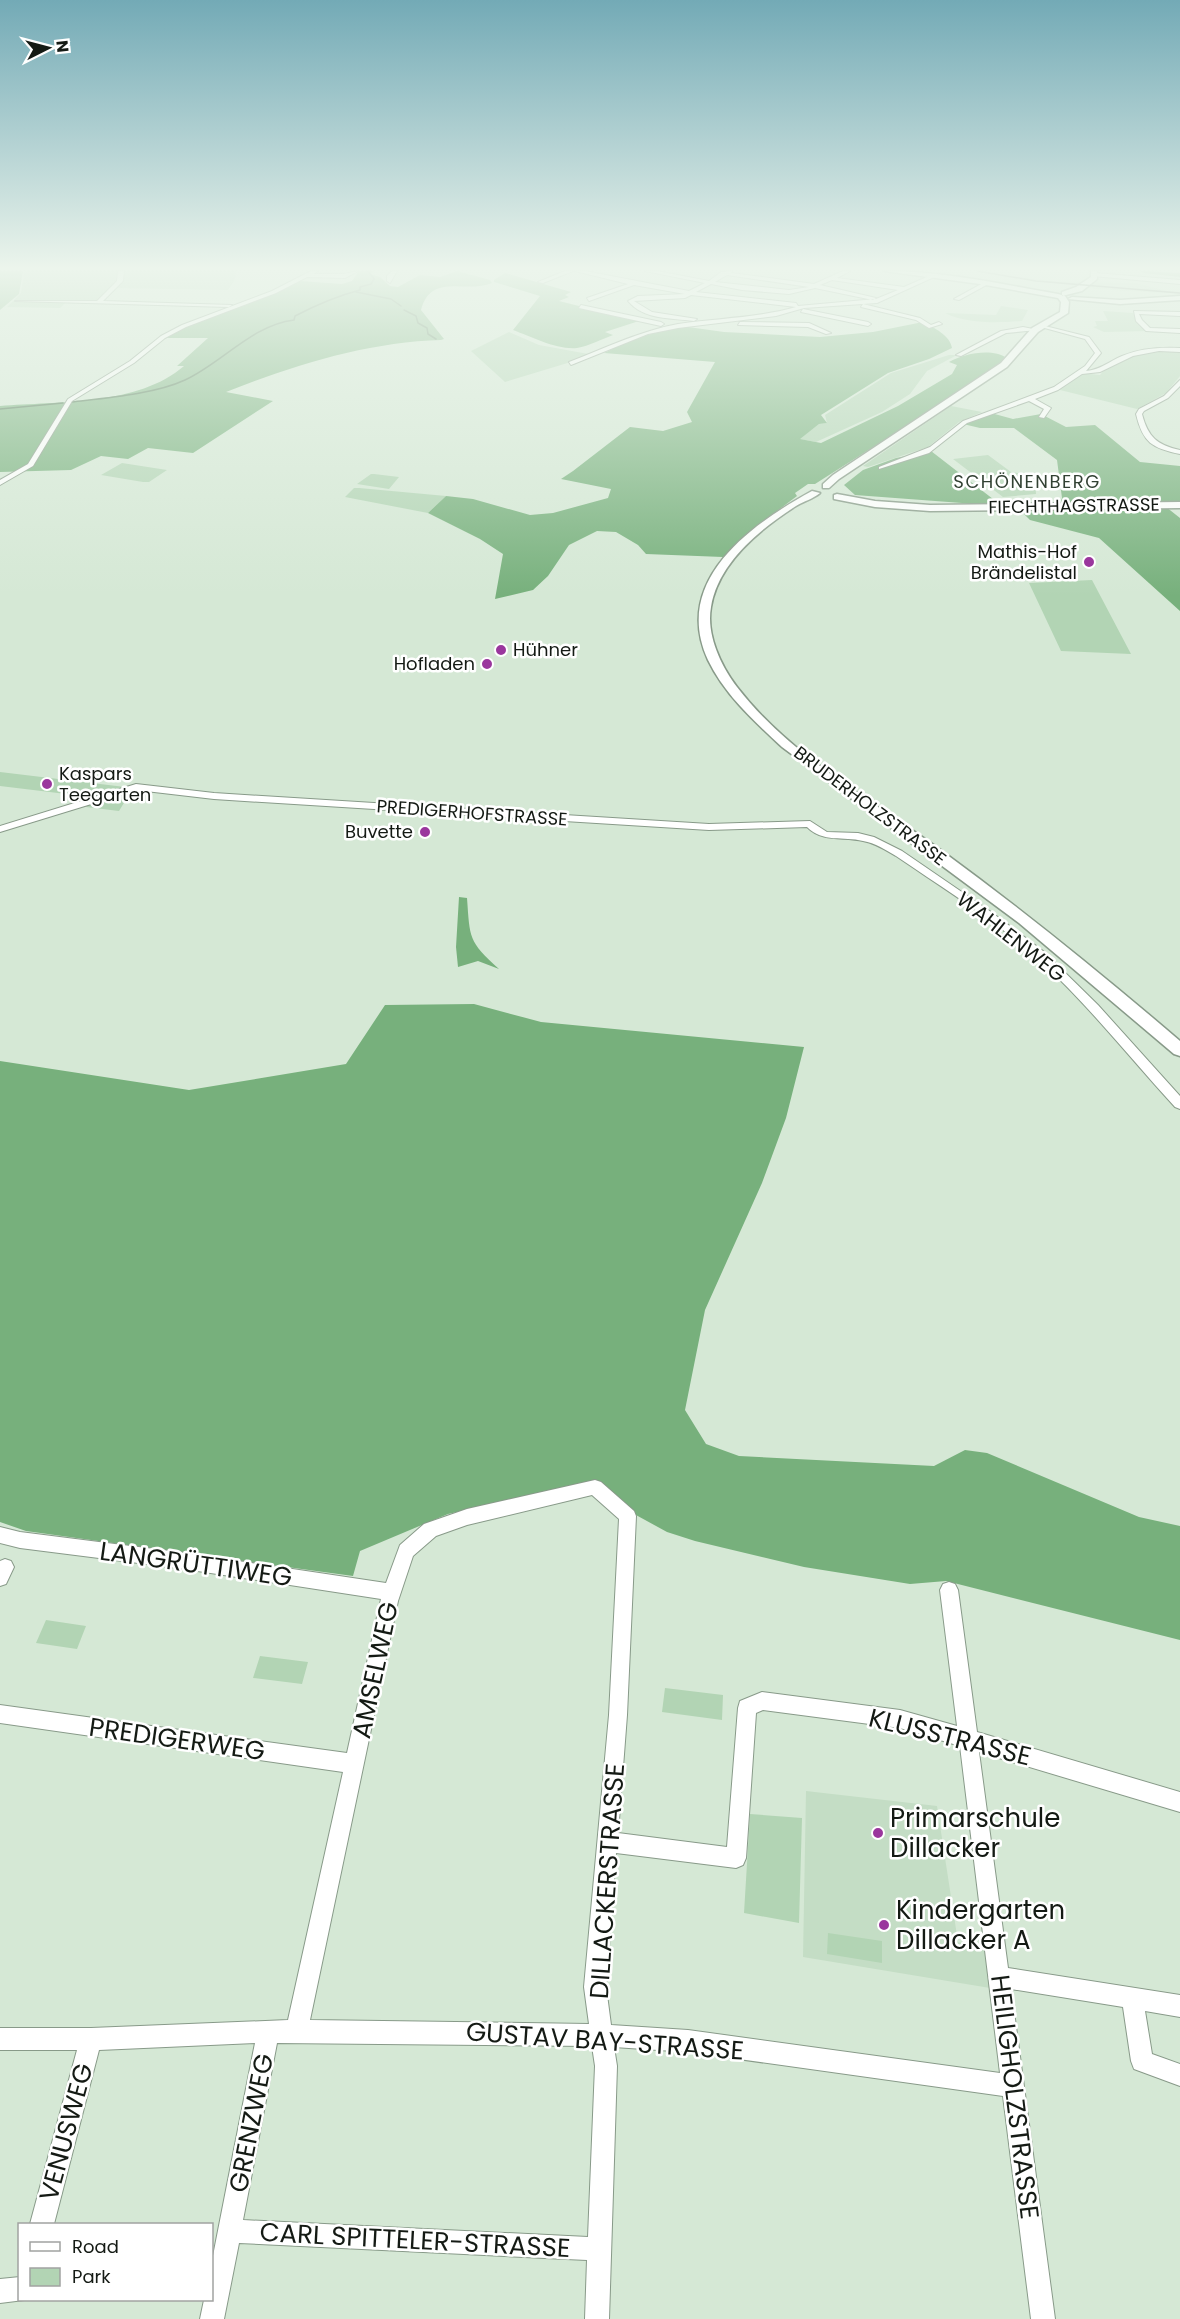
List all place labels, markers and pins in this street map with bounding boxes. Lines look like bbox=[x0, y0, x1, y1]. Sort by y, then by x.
place label: Mathis-Hof Brändelistal bbox=[971, 539, 1077, 585]
marker: Mathis-Hof Brändelistal bbox=[1082, 555, 1096, 569]
place label: Hühner bbox=[513, 637, 578, 662]
marker: Hühner bbox=[494, 643, 508, 657]
place label: Hofladen bbox=[394, 651, 475, 676]
marker: Hofladen bbox=[480, 657, 494, 671]
place label: Kaspars Teegarten bbox=[59, 761, 151, 807]
marker: Kaspars Teegarten bbox=[40, 777, 54, 791]
place label: Buvette bbox=[345, 819, 413, 844]
marker: Buvette bbox=[418, 825, 432, 839]
place label: Primarschule Dillacker bbox=[890, 1800, 1060, 1866]
marker: Primarschule Dillacker bbox=[871, 1826, 885, 1840]
place label: Kindergarten Dillacker A bbox=[896, 1892, 1065, 1958]
marker: Kindergarten Dillacker A bbox=[877, 1918, 891, 1932]

